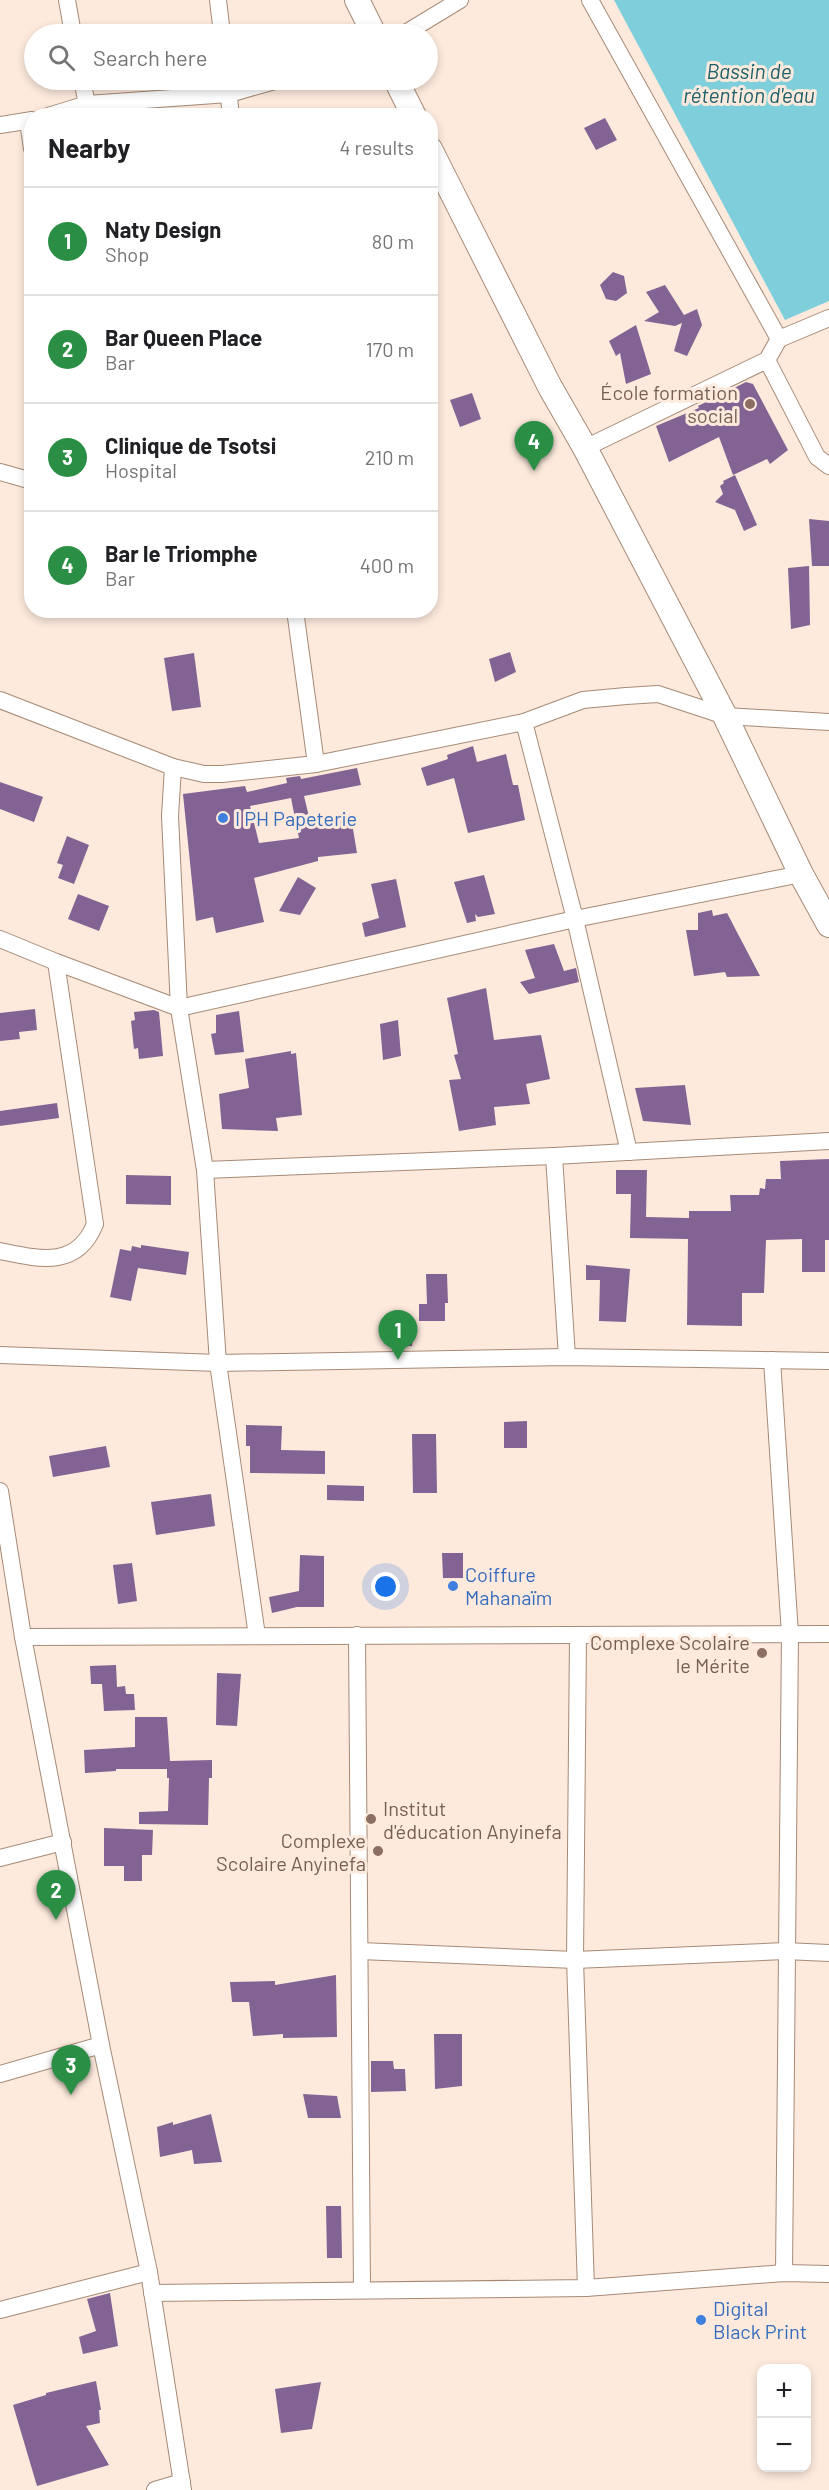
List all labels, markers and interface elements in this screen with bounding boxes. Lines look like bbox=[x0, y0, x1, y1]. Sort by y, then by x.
search box bbox=[24, 24, 438, 90]
icon: search bbox=[45, 41, 78, 74]
text: Search here bbox=[93, 44, 207, 70]
water label: Bassin de rétention d'eau bbox=[683, 58, 815, 107]
text: Nearby bbox=[48, 132, 130, 163]
text: 4 results bbox=[339, 135, 414, 159]
text: Naty Design bbox=[105, 216, 221, 242]
text: 1 bbox=[64, 229, 71, 253]
text: 80 m bbox=[372, 229, 414, 253]
text: Shop bbox=[105, 242, 149, 266]
text: Bar Queen Place bbox=[105, 324, 262, 350]
text: 2 bbox=[62, 337, 73, 361]
text: 170 m bbox=[366, 337, 414, 361]
text: Bar bbox=[105, 350, 135, 374]
place label: École formation social bbox=[600, 380, 738, 427]
marker: École formation social bbox=[743, 397, 757, 411]
pin: 4 bbox=[514, 422, 554, 471]
text: Clinique de Tsotsi bbox=[105, 432, 276, 458]
text: 3 bbox=[62, 445, 73, 469]
text: 210 m bbox=[365, 445, 414, 469]
text: Hospital bbox=[105, 458, 177, 482]
text: Bar le Triomphe bbox=[105, 540, 258, 566]
text: 4 bbox=[61, 553, 74, 577]
text: 400 m bbox=[360, 553, 414, 577]
text: Bar bbox=[105, 566, 135, 590]
place label: I PH Papeterie bbox=[235, 806, 357, 830]
marker: I PH Papeterie bbox=[216, 811, 230, 825]
pin: 1 bbox=[378, 1310, 418, 1360]
place label: Coiffure Mahanaïm bbox=[465, 1562, 552, 1609]
your location bbox=[371, 1572, 400, 1601]
marker: Coiffure Mahanaïm bbox=[446, 1579, 460, 1593]
place label: Complexe Scolaire le Mérite bbox=[590, 1630, 750, 1677]
marker: Complexe Scolaire le Mérite bbox=[755, 1646, 769, 1660]
place label: Institut d'éducation Anyinefa bbox=[383, 1796, 562, 1843]
marker: Institut d'éducation Anyinefa bbox=[364, 1812, 378, 1826]
place label: Complexe Scolaire Anyinefa bbox=[216, 1828, 366, 1875]
marker: Complexe Scolaire Anyinefa bbox=[371, 1844, 385, 1858]
pin: 2 bbox=[36, 1870, 76, 1920]
pin: 3 bbox=[52, 2046, 90, 2095]
place label: Digital Black Print bbox=[713, 2296, 807, 2343]
marker: Digital Black Print bbox=[694, 2313, 708, 2327]
map controls bbox=[757, 2364, 811, 2472]
button: + bbox=[757, 2364, 811, 2418]
button: − bbox=[757, 2418, 811, 2472]

